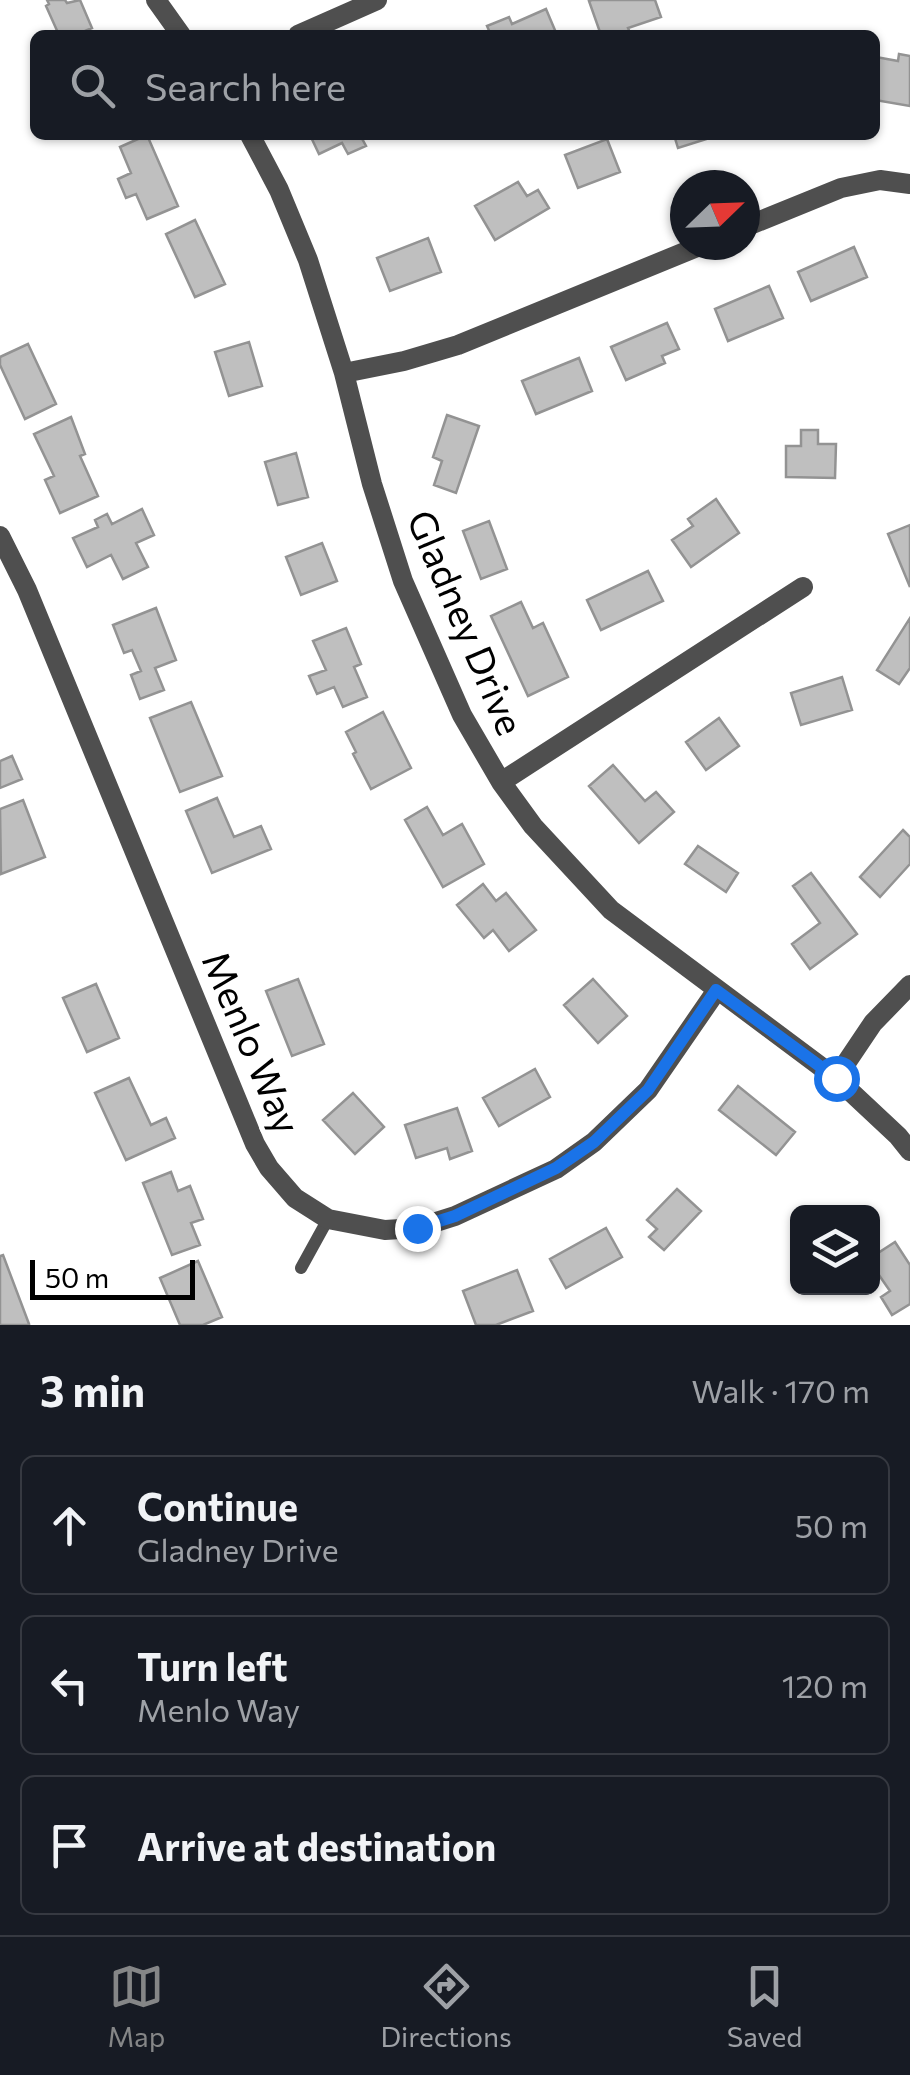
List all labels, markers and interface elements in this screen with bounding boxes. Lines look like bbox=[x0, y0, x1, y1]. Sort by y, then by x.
search box bbox=[30, 30, 880, 140]
icon: search bbox=[65, 58, 120, 113]
text: Search here bbox=[145, 62, 346, 109]
north arrow bbox=[670, 170, 760, 260]
street label: Gladney Drive bbox=[399, 503, 535, 741]
street label: Menlo Way bbox=[194, 944, 312, 1140]
route start bbox=[814, 1056, 860, 1102]
map controls bbox=[790, 1205, 880, 1295]
button: layers bbox=[790, 1205, 880, 1295]
route end bbox=[395, 1206, 441, 1252]
scale bar bbox=[30, 1255, 195, 1300]
text: 50 m bbox=[45, 1260, 109, 1294]
text: 3 min bbox=[40, 1364, 145, 1416]
text: Walk · 170 m bbox=[692, 1370, 870, 1410]
text: Continue bbox=[137, 1482, 298, 1529]
icon: ahead bbox=[42, 1498, 97, 1553]
text: 50 m bbox=[795, 1505, 868, 1545]
text: Gladney Drive bbox=[137, 1529, 339, 1569]
text: Turn left bbox=[137, 1642, 288, 1689]
icon: left bbox=[42, 1658, 97, 1713]
text: 120 m bbox=[782, 1665, 868, 1705]
text: Menlo Way bbox=[137, 1689, 300, 1729]
icon: arrive bbox=[42, 1818, 97, 1873]
text: Arrive at destination bbox=[137, 1822, 496, 1869]
tab: Map bbox=[108, 1959, 165, 2053]
tab: Directions bbox=[380, 1959, 512, 2053]
tab: Saved bbox=[727, 1959, 802, 2053]

